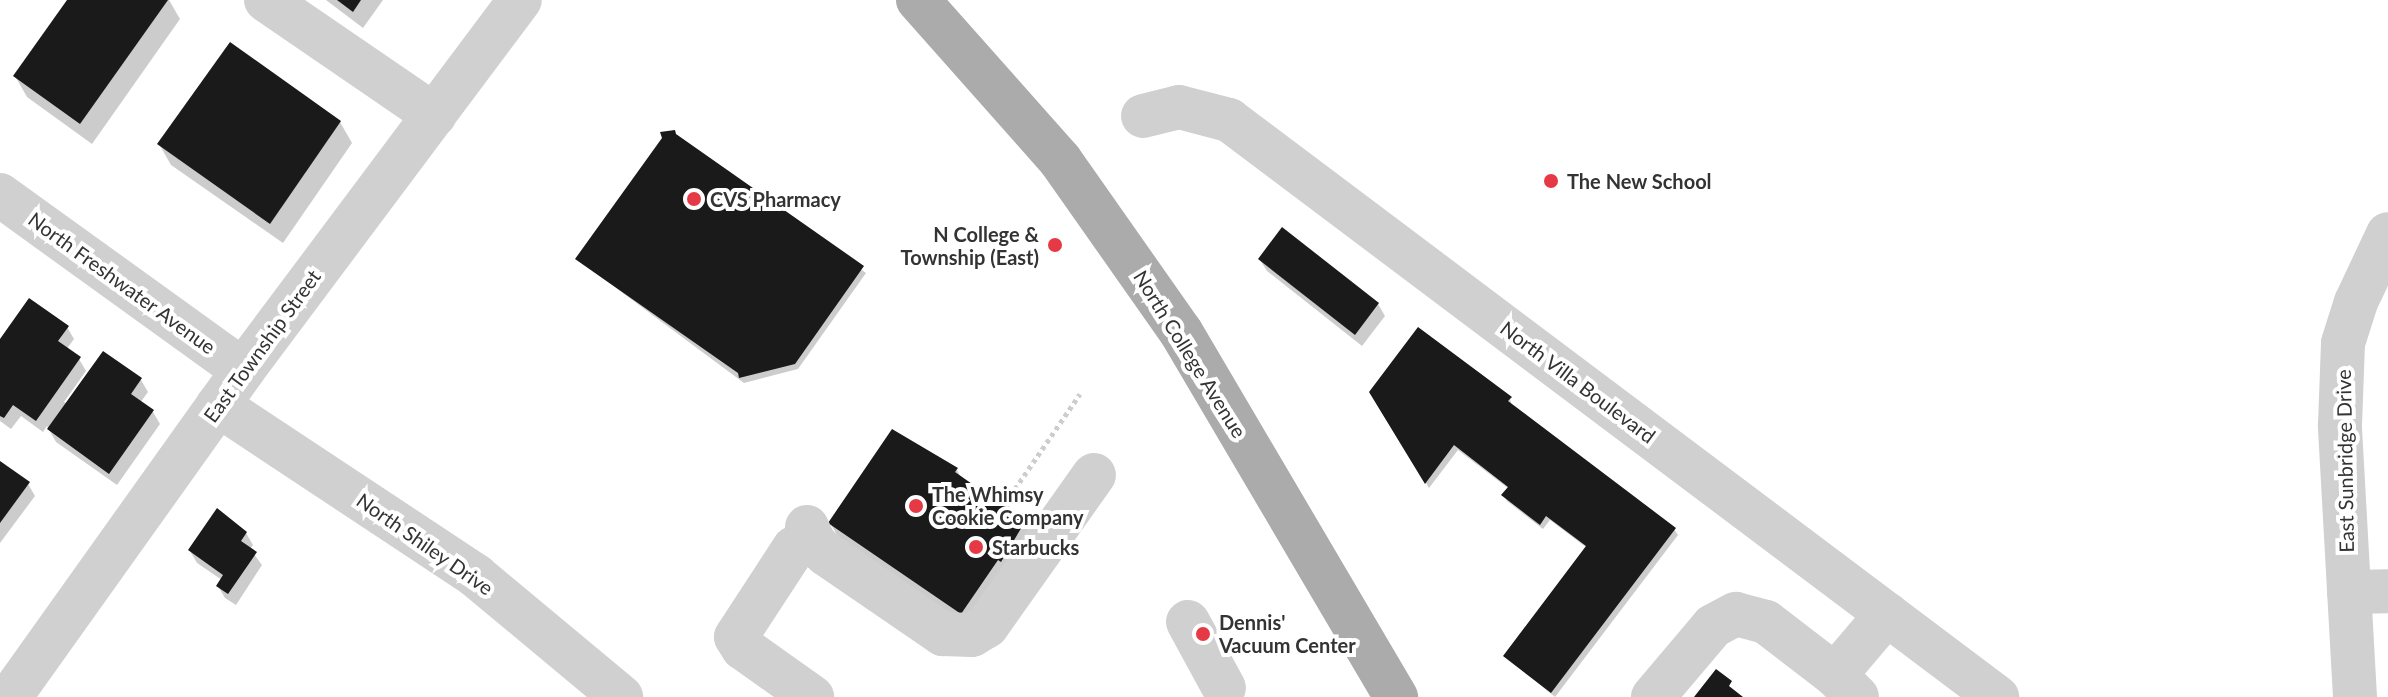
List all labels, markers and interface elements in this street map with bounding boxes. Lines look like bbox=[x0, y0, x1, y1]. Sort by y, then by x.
place label: The New School bbox=[1567, 169, 1712, 193]
marker: The New School bbox=[1542, 172, 1560, 190]
place label: CVS Pharmacy bbox=[710, 187, 841, 211]
marker: CVS Pharmacy bbox=[685, 190, 703, 208]
street label: North Freshwater Avenue bbox=[23, 207, 221, 359]
place label: N College & Township (East) bbox=[901, 222, 1039, 269]
marker: N College & Township (East) bbox=[1046, 236, 1064, 254]
street label: East Township Street bbox=[198, 265, 326, 427]
street label: North College Avenue bbox=[1129, 266, 1251, 442]
street label: North Villa Boulevard bbox=[1496, 316, 1660, 448]
street label: East Sunbridge Drive bbox=[2331, 369, 2359, 553]
place label: The Whimsy Cookie Company bbox=[932, 482, 1084, 529]
street label: North Shiley Drive bbox=[352, 488, 498, 600]
marker: The Whimsy Cookie Company bbox=[907, 497, 925, 515]
place label: Starbucks bbox=[992, 535, 1079, 559]
marker: Starbucks bbox=[967, 538, 985, 556]
place label: Dennis' Vacuum Center bbox=[1219, 610, 1356, 657]
marker: Dennis' Vacuum Center bbox=[1194, 625, 1212, 643]

